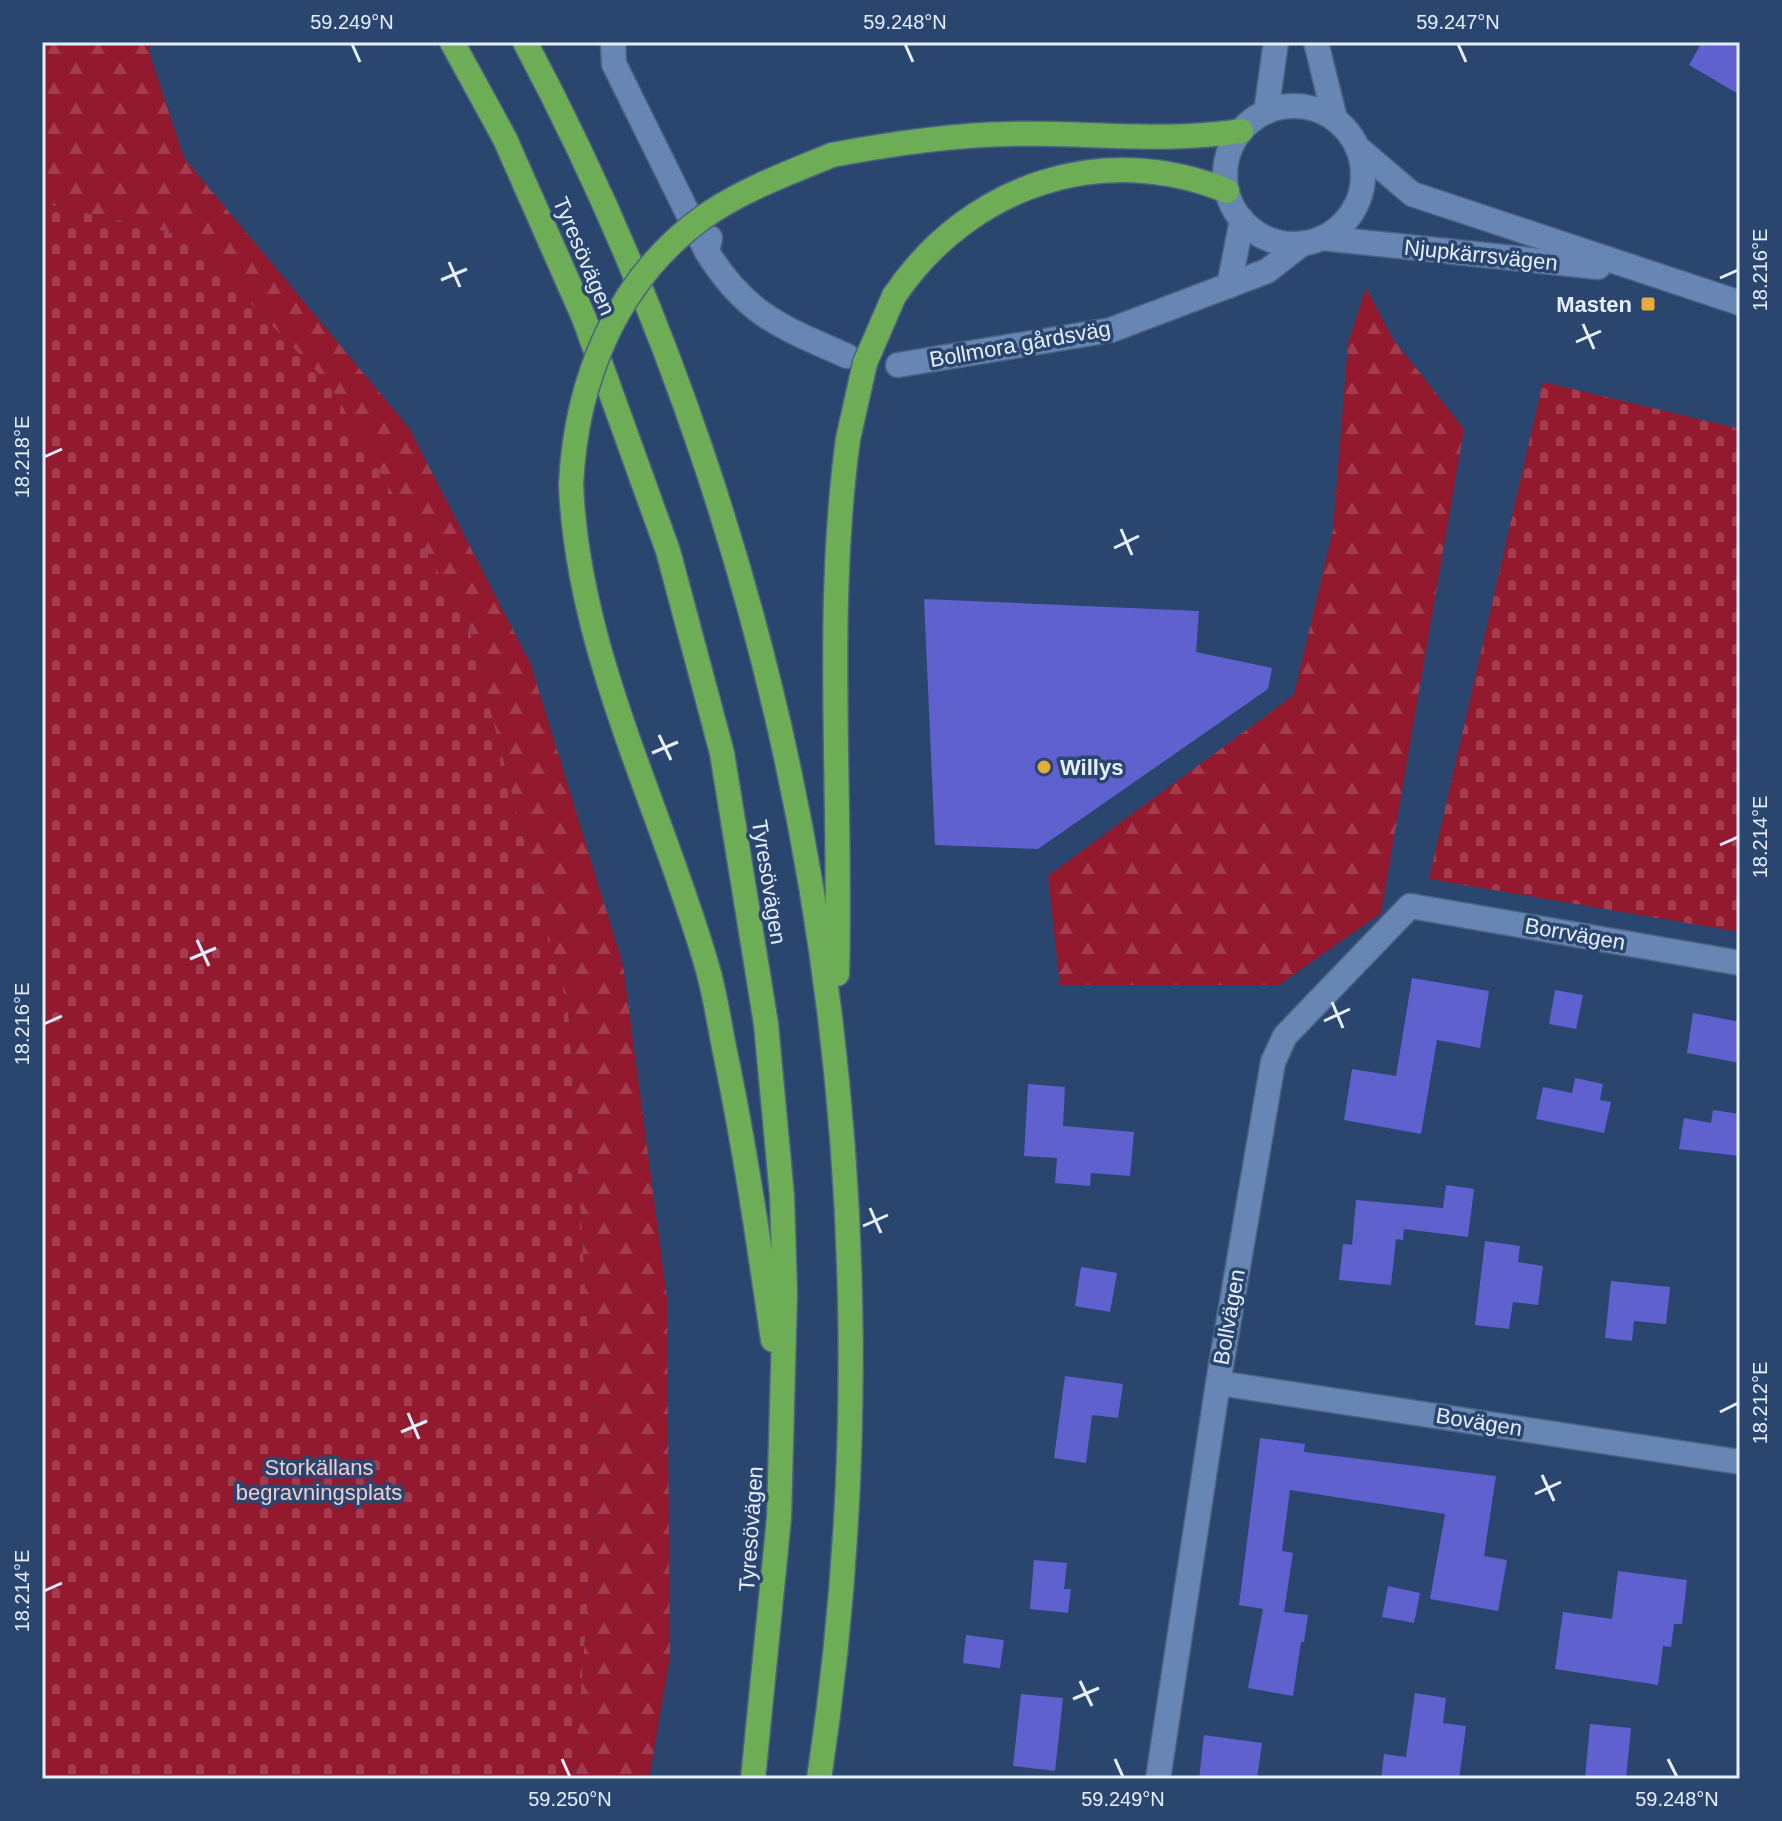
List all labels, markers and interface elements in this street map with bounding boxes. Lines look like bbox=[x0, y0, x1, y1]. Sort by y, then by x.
text: 59.249°N bbox=[310, 11, 394, 33]
text: 59.248°N bbox=[863, 11, 947, 33]
text: 59.247°N bbox=[1416, 11, 1500, 33]
street label: Tyresövägen bbox=[548, 193, 620, 319]
text: 18.216°E bbox=[1749, 229, 1771, 311]
street label: Njupkärrsvägen bbox=[1403, 235, 1559, 275]
place label: Masten bbox=[1556, 292, 1632, 317]
marker: Masten bbox=[1639, 295, 1657, 313]
street label: Bollmora gårdsväg bbox=[928, 316, 1112, 372]
text: 18.218°E bbox=[11, 416, 33, 498]
place label: Willys bbox=[1060, 755, 1123, 780]
marker: Willys bbox=[1035, 758, 1053, 776]
text: 18.214°E bbox=[1749, 796, 1771, 878]
street label: Tyresövägen bbox=[747, 818, 791, 946]
street label: Borrvägen bbox=[1523, 913, 1627, 955]
text: 18.216°E bbox=[11, 983, 33, 1065]
street label: Bollvägen bbox=[1208, 1267, 1250, 1367]
text: 18.212°E bbox=[1749, 1362, 1771, 1444]
street label: Bovägen bbox=[1434, 1403, 1524, 1441]
park label: Storkällans begravningsplats bbox=[236, 1455, 402, 1505]
street label: Tyresövägen bbox=[734, 1465, 768, 1593]
text: 18.214°E bbox=[11, 1550, 33, 1632]
text: 59.250°N bbox=[528, 1788, 612, 1810]
text: 59.249°N bbox=[1081, 1788, 1165, 1810]
text: 59.248°N bbox=[1635, 1788, 1719, 1810]

